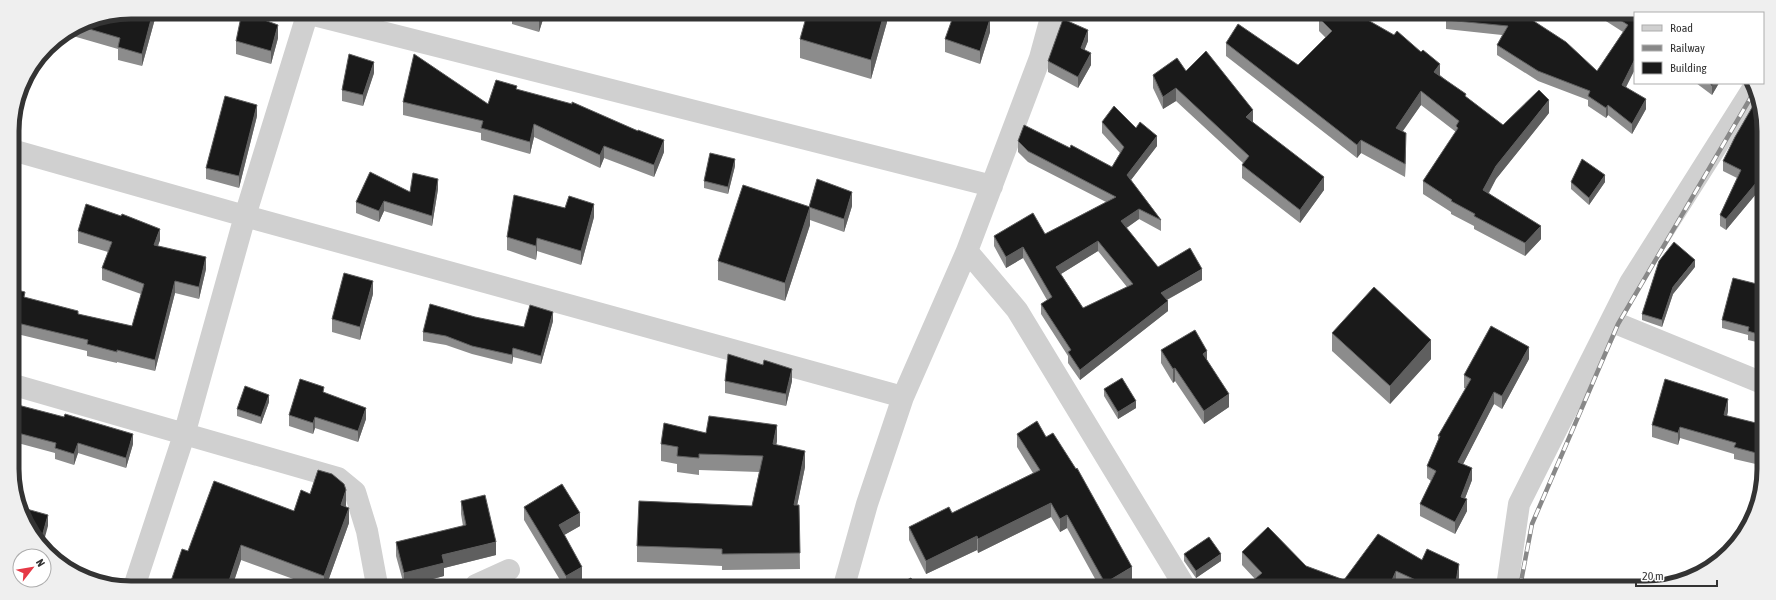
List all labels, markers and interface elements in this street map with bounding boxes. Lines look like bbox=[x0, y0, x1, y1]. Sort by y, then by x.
legend bbox=[1634, 12, 1764, 84]
text: Road bbox=[1670, 21, 1693, 35]
text: Railway bbox=[1670, 41, 1705, 55]
text: Building bbox=[1670, 61, 1708, 75]
north arrow bbox=[12, 548, 52, 588]
text: N bbox=[34, 557, 47, 569]
scale bar bbox=[1636, 562, 1717, 588]
text: 20 m bbox=[1642, 569, 1664, 583]

